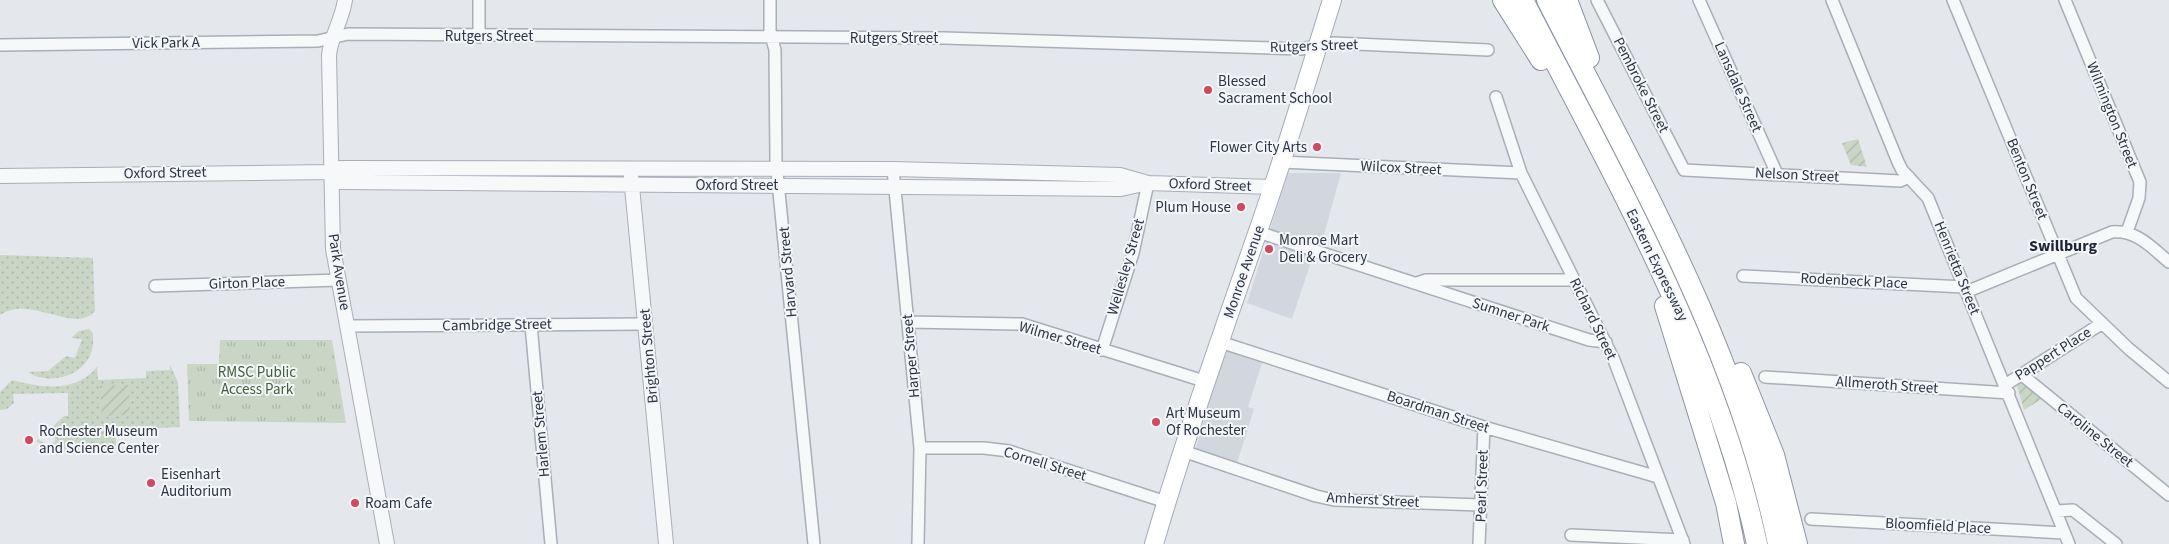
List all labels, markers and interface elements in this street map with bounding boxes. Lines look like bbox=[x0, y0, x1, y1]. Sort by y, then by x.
street label: Rutgers Street bbox=[445, 26, 533, 47]
street label: Rutgers Street bbox=[850, 28, 938, 49]
street label: Vick Park A bbox=[132, 32, 201, 54]
street label: Rutgers Street bbox=[1269, 34, 1359, 58]
street label: Pembroke Street bbox=[1608, 34, 1674, 136]
street label: Lansdale Street bbox=[1709, 38, 1767, 136]
street label: Wilmington Street bbox=[2081, 59, 2143, 171]
place label: Blessed Sacrament School bbox=[1218, 71, 1332, 109]
marker: Blessed Sacrament School bbox=[1202, 84, 1214, 96]
street label: Benton Street bbox=[2001, 135, 2053, 223]
place label: Flower City Arts bbox=[1209, 137, 1307, 158]
marker: Flower City Arts bbox=[1311, 141, 1323, 153]
street label: Wilcox Street bbox=[1360, 155, 1442, 181]
street label: Oxford Street bbox=[123, 162, 207, 184]
street label: Nelson Street bbox=[1754, 162, 1840, 188]
street label: Oxford Street bbox=[1168, 173, 1252, 197]
street label: Oxford Street bbox=[696, 175, 778, 196]
place label: Plum House bbox=[1155, 197, 1231, 218]
marker: Plum House bbox=[1235, 201, 1247, 213]
street label: Eastern Expressway bbox=[1621, 205, 1693, 325]
street label: Wellesley Street bbox=[1102, 216, 1150, 318]
street label: Henrietta Street bbox=[1929, 218, 1985, 318]
street label: Monroe Avenue bbox=[1218, 223, 1270, 321]
street label: Harvard Street bbox=[774, 226, 802, 318]
place label: Monroe Mart Deli & Grocery bbox=[1279, 230, 1367, 268]
street label: Park Avenue bbox=[323, 232, 355, 312]
district label: Swillburg bbox=[2029, 235, 2097, 257]
marker: Monroe Mart Deli & Grocery bbox=[1263, 243, 1275, 255]
street label: Rodenbeck Place bbox=[1800, 268, 1908, 294]
street label: Girton Place bbox=[209, 271, 285, 295]
street label: Richard Street bbox=[1564, 275, 1622, 363]
street label: Sumner Park bbox=[1469, 293, 1553, 338]
street label: Brighton Street bbox=[634, 308, 664, 404]
street label: Harper Street bbox=[897, 313, 925, 399]
street label: Cambridge Street bbox=[442, 314, 552, 336]
street label: Wilmer Street bbox=[1016, 316, 1104, 360]
street label: Pappert Place bbox=[2011, 322, 2095, 386]
park label: RMSC Public Access Park bbox=[218, 362, 296, 400]
street label: Allmeroth Street bbox=[1835, 371, 1939, 399]
street label: Boardman Street bbox=[1384, 386, 1492, 438]
street label: Harlem Street bbox=[527, 390, 555, 478]
street label: Caroline Street bbox=[2052, 398, 2138, 472]
place label: Art Museum Of Rochester bbox=[1166, 403, 1247, 441]
marker: Art Museum Of Rochester bbox=[1150, 416, 1162, 428]
place label: Rochester Museum and Science Center bbox=[39, 421, 160, 459]
marker: Rochester Museum and Science Center bbox=[23, 434, 35, 446]
street label: Cornell Street bbox=[1001, 441, 1089, 487]
street label: Pearl Street bbox=[1470, 449, 1494, 523]
place label: Eisenhart Auditorium bbox=[161, 464, 232, 502]
marker: Eisenhart Auditorium bbox=[145, 477, 157, 489]
street label: Amherst Street bbox=[1326, 487, 1420, 513]
place label: Roam Cafe bbox=[365, 493, 432, 514]
marker: Roam Cafe bbox=[349, 497, 361, 509]
street label: Bloomfield Place bbox=[1885, 513, 1991, 539]

